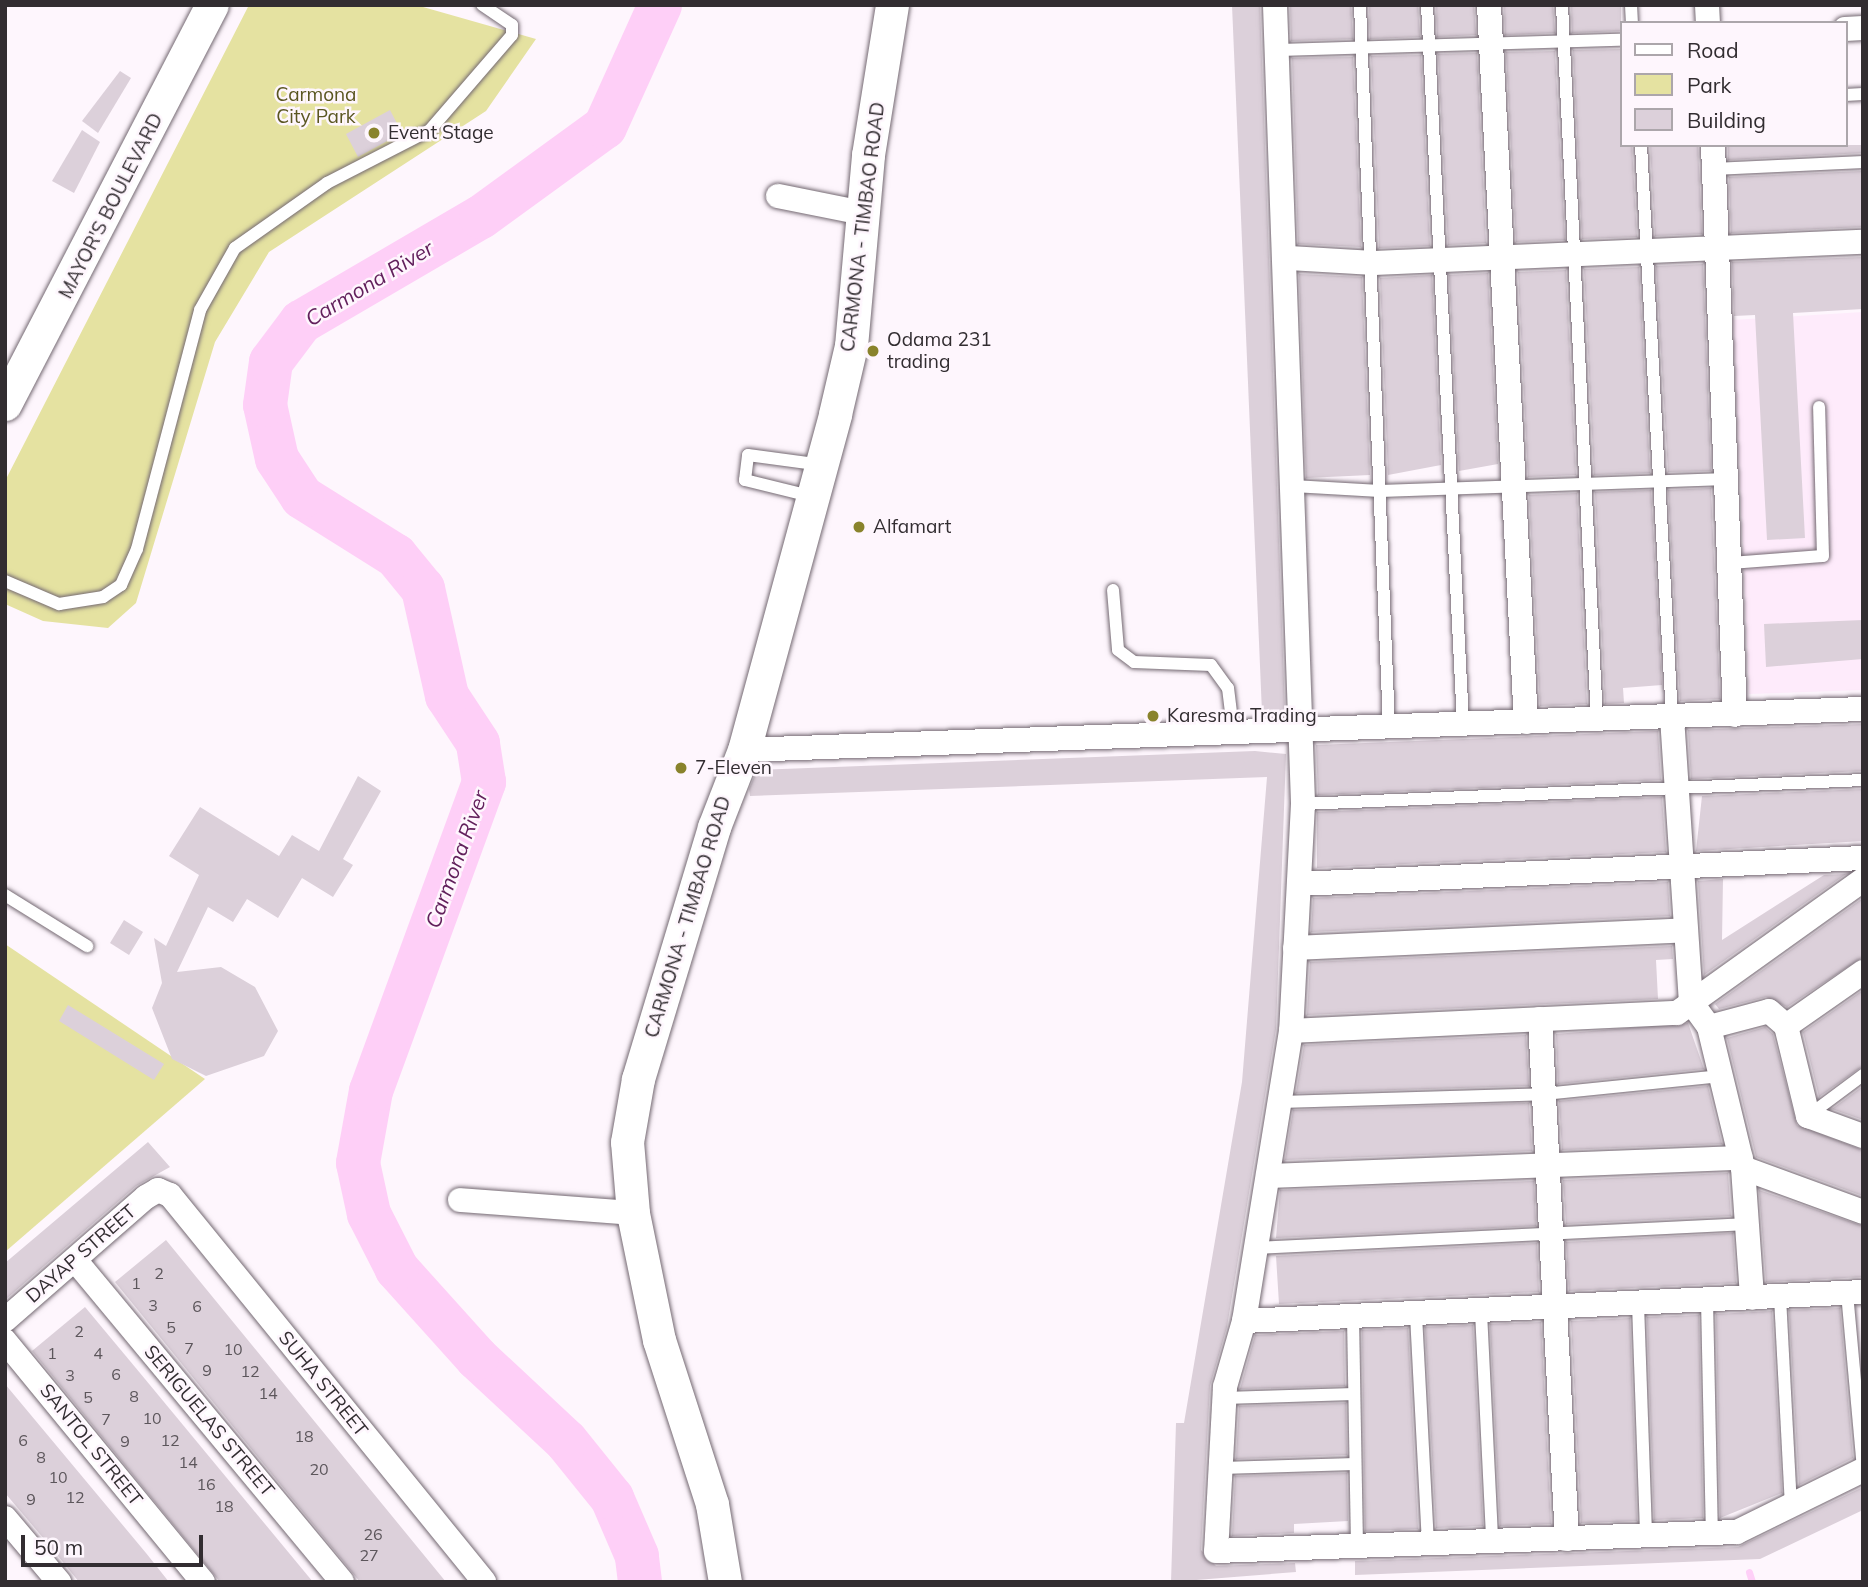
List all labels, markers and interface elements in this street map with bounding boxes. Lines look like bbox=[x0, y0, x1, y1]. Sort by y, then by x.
legend bbox=[1619, 21, 1847, 147]
text: Road bbox=[1687, 37, 1738, 63]
text: Park bbox=[1687, 72, 1731, 98]
park label: Carmona City Park bbox=[275, 84, 357, 128]
street label: CARMONA - TIMBAO ROAD bbox=[836, 101, 890, 353]
text: Building bbox=[1687, 107, 1766, 133]
street label: MAYOR'S BOULEVARD bbox=[54, 110, 168, 302]
place label: Event Stage bbox=[388, 122, 494, 144]
marker: Event Stage bbox=[366, 125, 382, 141]
water label: Carmona River bbox=[301, 235, 437, 331]
place label: Odama 231 trading bbox=[887, 329, 992, 373]
marker: Odama 231 trading bbox=[865, 343, 881, 359]
place label: Alfamart bbox=[873, 516, 951, 538]
marker: Alfamart bbox=[851, 519, 867, 535]
place label: Karesma Trading bbox=[1167, 705, 1317, 727]
marker: Karesma Trading bbox=[1145, 708, 1161, 724]
place label: 7-Eleven bbox=[695, 757, 772, 779]
marker: 7-Eleven bbox=[673, 760, 689, 776]
water label: Carmona River bbox=[419, 787, 493, 931]
street label: CARMONA - TIMBAO ROAD bbox=[640, 793, 736, 1041]
street label: DAYAP STREET bbox=[21, 1200, 141, 1308]
house number: 2 bbox=[154, 1263, 164, 1283]
house number: 1 bbox=[131, 1273, 141, 1293]
house number: 3 bbox=[148, 1295, 158, 1315]
house number: 6 bbox=[192, 1296, 202, 1316]
house number: 5 bbox=[166, 1317, 176, 1337]
house number: 2 bbox=[74, 1321, 84, 1341]
street label: SUHA STREET bbox=[274, 1327, 372, 1441]
house number: 7 bbox=[184, 1338, 194, 1358]
house number: 10 bbox=[223, 1339, 243, 1359]
street label: SERIGUELAS STREET bbox=[139, 1341, 279, 1501]
house number: 1 bbox=[47, 1343, 57, 1363]
house number: 4 bbox=[93, 1343, 103, 1363]
house number: 9 bbox=[202, 1360, 212, 1380]
house number: 12 bbox=[240, 1361, 260, 1381]
house number: 6 bbox=[111, 1364, 121, 1384]
house number: 3 bbox=[65, 1365, 75, 1385]
street label: SANTOL STREET bbox=[35, 1379, 147, 1511]
house number: 14 bbox=[258, 1383, 278, 1403]
house number: 8 bbox=[129, 1386, 139, 1406]
house number: 5 bbox=[83, 1387, 93, 1407]
house number: 10 bbox=[142, 1408, 162, 1428]
house number: 7 bbox=[101, 1409, 111, 1429]
house number: 18 bbox=[294, 1426, 314, 1446]
house number: 6 bbox=[18, 1430, 28, 1450]
house number: 12 bbox=[160, 1430, 180, 1450]
house number: 9 bbox=[120, 1431, 130, 1451]
house number: 8 bbox=[36, 1447, 46, 1467]
house number: 14 bbox=[178, 1452, 198, 1472]
house number: 20 bbox=[309, 1459, 329, 1479]
house number: 10 bbox=[48, 1467, 68, 1487]
house number: 16 bbox=[196, 1474, 216, 1494]
house number: 12 bbox=[65, 1487, 85, 1507]
house number: 9 bbox=[26, 1489, 36, 1509]
house number: 18 bbox=[214, 1496, 234, 1516]
scale bar bbox=[24, 1520, 206, 1564]
house number: 26 bbox=[363, 1524, 383, 1544]
text: 50 m bbox=[34, 1534, 83, 1560]
house number: 27 bbox=[359, 1545, 379, 1565]

